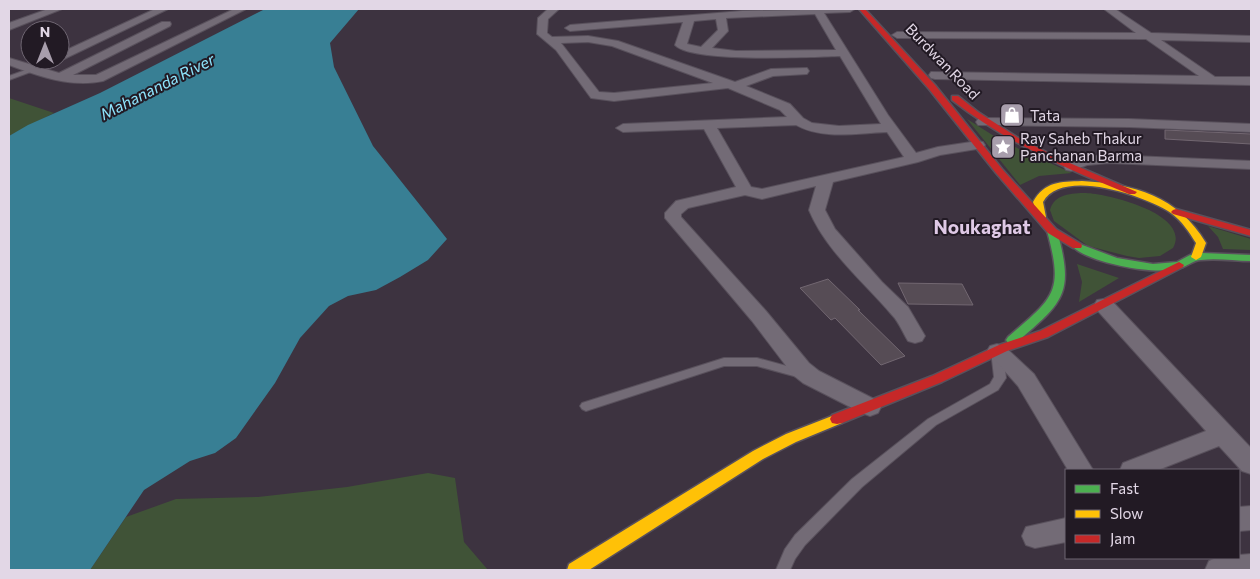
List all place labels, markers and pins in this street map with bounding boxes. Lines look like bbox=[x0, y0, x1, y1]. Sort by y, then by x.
shop icon: Tata bbox=[999, 102, 1025, 128]
place label: Tata bbox=[1030, 106, 1060, 124]
place label: Ray Saheb Thakur Panchanan Barma bbox=[1020, 129, 1142, 164]
place icon: Ray Saheb Thakur Panchanan Barma bbox=[990, 134, 1016, 160]

